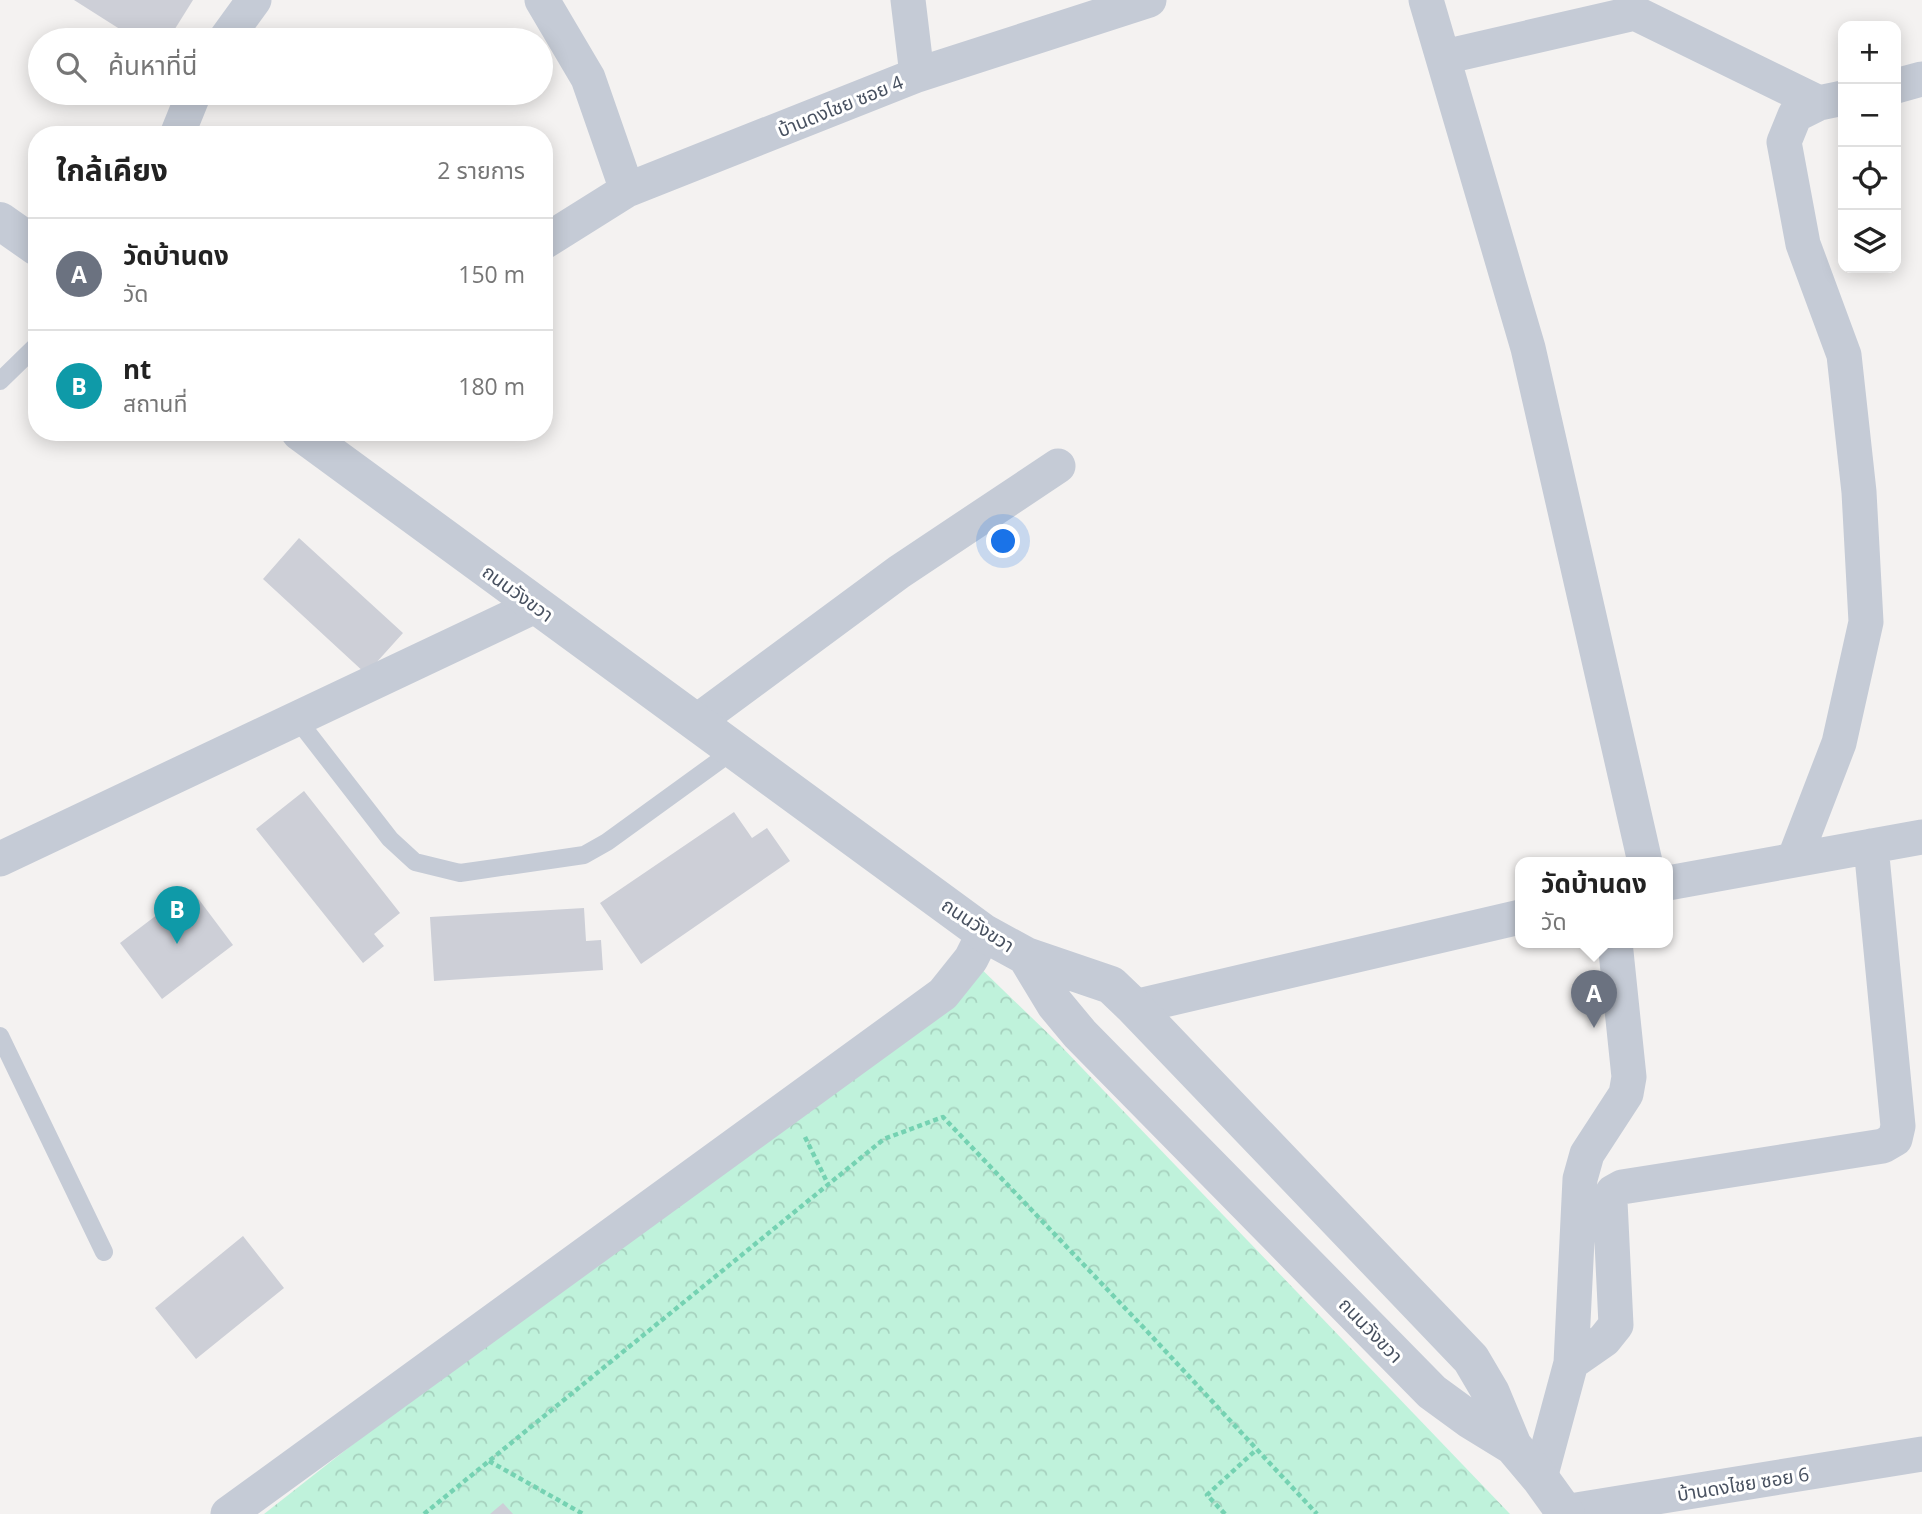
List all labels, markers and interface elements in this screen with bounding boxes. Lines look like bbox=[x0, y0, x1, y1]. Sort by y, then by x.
map controls bbox=[1838, 21, 1901, 273]
button: + bbox=[1838, 21, 1901, 84]
search box bbox=[28, 28, 553, 105]
text: ค้นหาที่นี่ bbox=[108, 47, 198, 83]
icon: search bbox=[52, 48, 90, 86]
street label: บ้านดงไชย ซอย 4 bbox=[773, 69, 907, 143]
button: − bbox=[1838, 84, 1901, 147]
button: locate bbox=[1838, 147, 1901, 210]
text: ใกล้เคียง bbox=[56, 149, 168, 190]
text: 2 รายการ bbox=[437, 154, 525, 186]
button: layers bbox=[1838, 210, 1901, 273]
text: วัดบ้านดง bbox=[123, 237, 229, 273]
text: A bbox=[71, 258, 87, 290]
text: 150 m bbox=[458, 258, 525, 290]
text: วัด bbox=[123, 277, 148, 309]
text: nt bbox=[123, 351, 151, 387]
text: B bbox=[71, 370, 87, 402]
text: 180 m bbox=[458, 370, 525, 402]
text: สถานที่ bbox=[123, 387, 187, 419]
your location bbox=[986, 524, 1020, 558]
street label: ถนนวังขวา bbox=[477, 558, 559, 628]
popup bbox=[1515, 857, 1673, 948]
text: วัดบ้านดง bbox=[1541, 865, 1647, 901]
pin: B bbox=[154, 886, 200, 944]
street label: ถนนวังขวา bbox=[937, 892, 1019, 958]
text: วัด bbox=[1541, 905, 1567, 937]
pin: A bbox=[1571, 970, 1617, 1028]
street label: ถนนวังขวา bbox=[1333, 1292, 1409, 1368]
street label: บ้านดงไชย ซอย 6 bbox=[1675, 1461, 1811, 1507]

